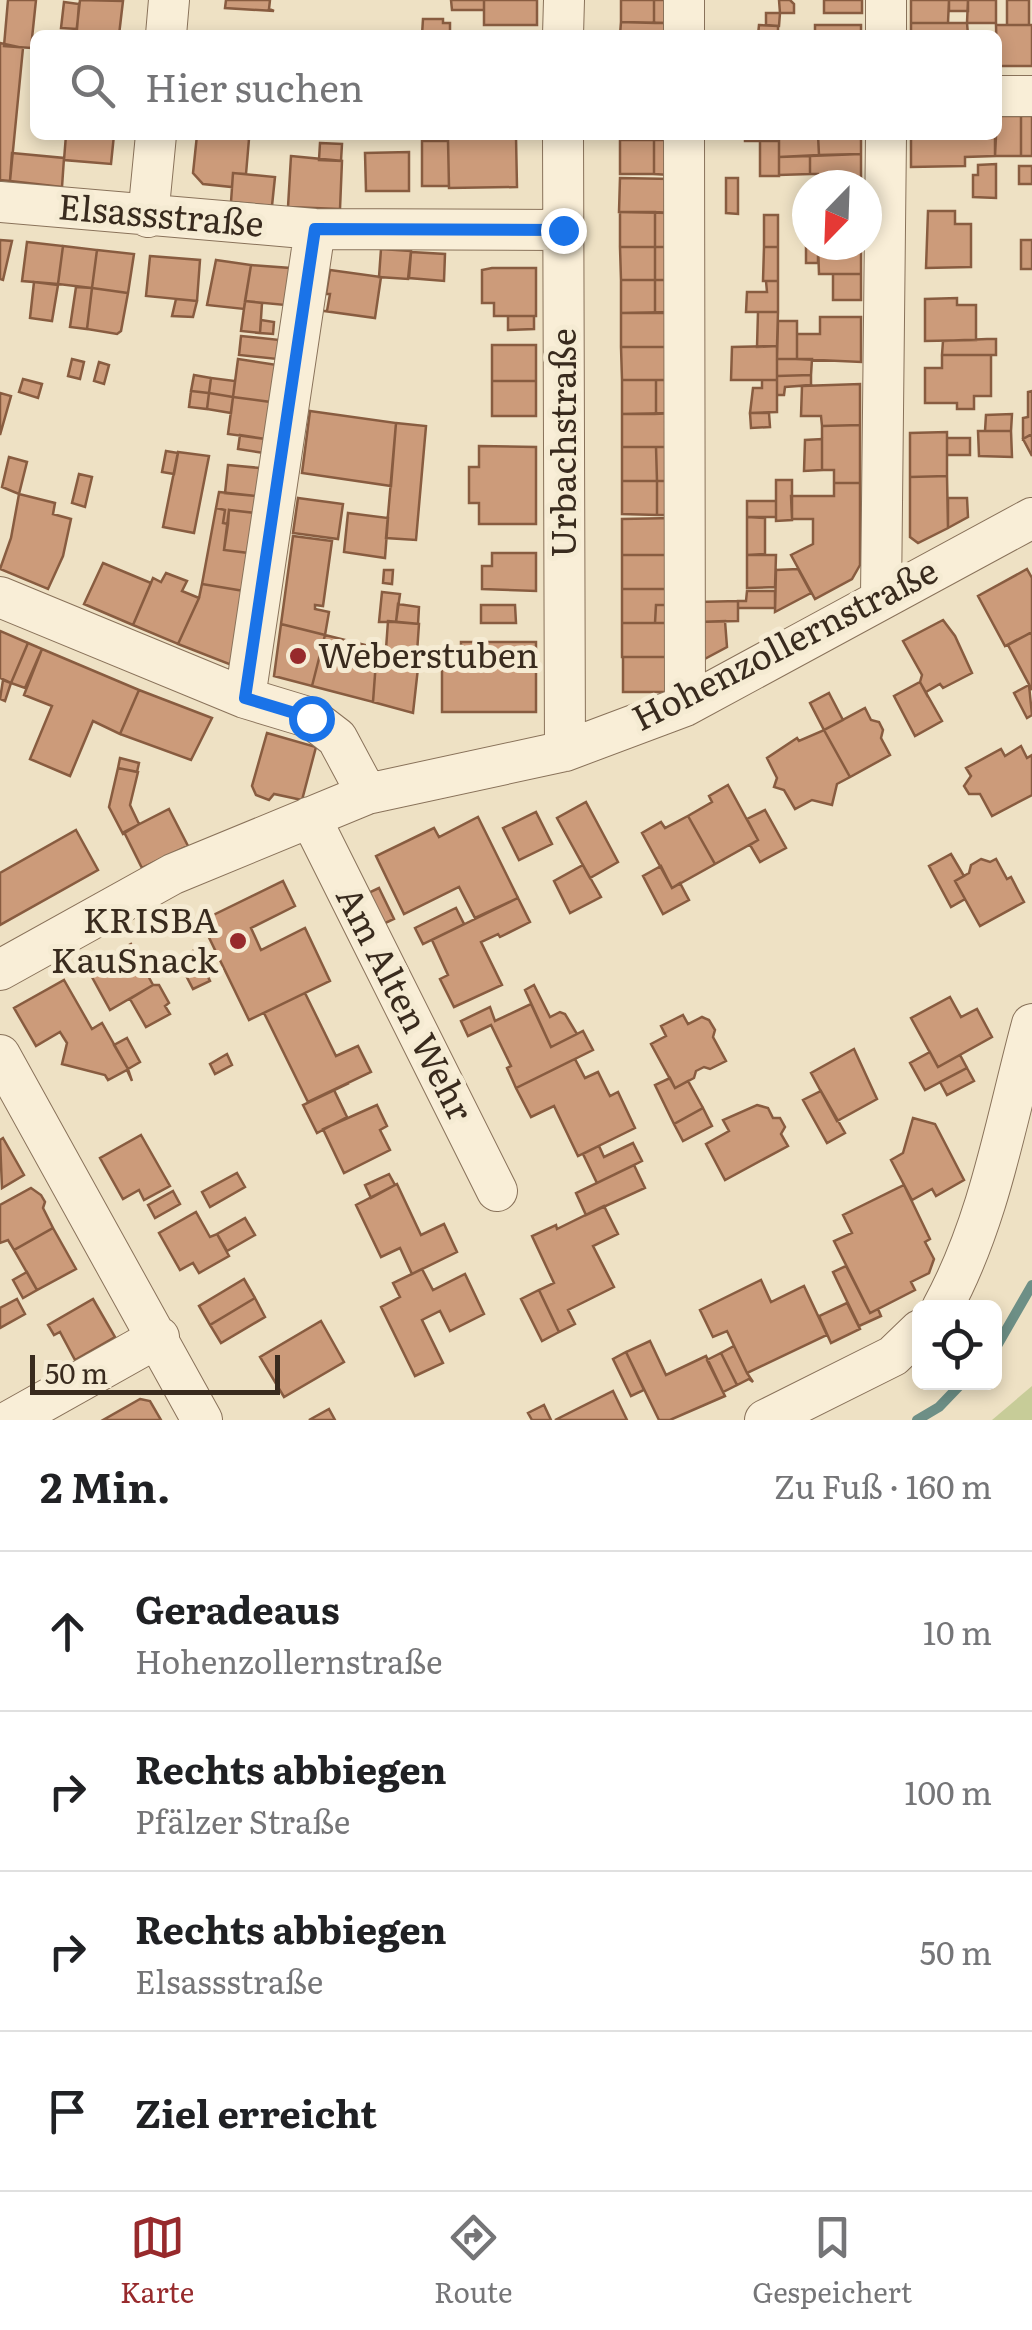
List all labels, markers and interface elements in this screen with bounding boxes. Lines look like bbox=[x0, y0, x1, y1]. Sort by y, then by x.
search box bbox=[30, 30, 1002, 140]
text: Hier suchen bbox=[145, 57, 364, 114]
icon: search bbox=[65, 58, 120, 113]
north arrow bbox=[792, 170, 882, 260]
street label: Elsassstraße bbox=[56, 178, 266, 248]
route end bbox=[541, 208, 587, 254]
street label: Urbachstraße bbox=[535, 328, 587, 558]
street label: Hohenzollernstraße bbox=[622, 543, 945, 742]
place label: Weberstuben bbox=[318, 627, 539, 679]
marker: Weberstuben bbox=[287, 645, 309, 667]
route start bbox=[289, 696, 335, 742]
street label: Am Alten Wehr bbox=[325, 876, 488, 1129]
place label: KRISBA KauSnack bbox=[51, 892, 219, 984]
marker: KRISBA KauSnack bbox=[227, 930, 249, 952]
map controls bbox=[912, 1300, 1002, 1390]
button: locate bbox=[912, 1300, 1002, 1390]
scale bar bbox=[30, 1350, 280, 1394]
text: 50 m bbox=[45, 1351, 108, 1393]
text: 2 Min. bbox=[40, 1454, 171, 1516]
text: Zu Fuß · 160 m bbox=[774, 1461, 992, 1509]
text: Geradeaus bbox=[135, 1579, 340, 1636]
icon: ahead bbox=[40, 1604, 95, 1659]
text: 10 m bbox=[923, 1607, 992, 1655]
text: Hohenzollernstraße bbox=[135, 1636, 443, 1684]
text: Rechts abbiegen bbox=[135, 1739, 447, 1796]
icon: right bbox=[40, 1764, 95, 1819]
text: 100 m bbox=[905, 1767, 992, 1815]
text: Pfälzer Straße bbox=[135, 1796, 350, 1844]
text: Rechts abbiegen bbox=[135, 1899, 447, 1956]
icon: right bbox=[40, 1924, 95, 1979]
text: 50 m bbox=[920, 1927, 992, 1975]
text: Elsassstraße bbox=[135, 1956, 323, 2004]
text: Ziel erreicht bbox=[135, 2083, 377, 2140]
icon: arrive bbox=[40, 2084, 95, 2139]
tab: Karte bbox=[120, 2210, 194, 2312]
tab: Route bbox=[434, 2210, 512, 2312]
tab: Gespeichert bbox=[752, 2210, 912, 2312]

